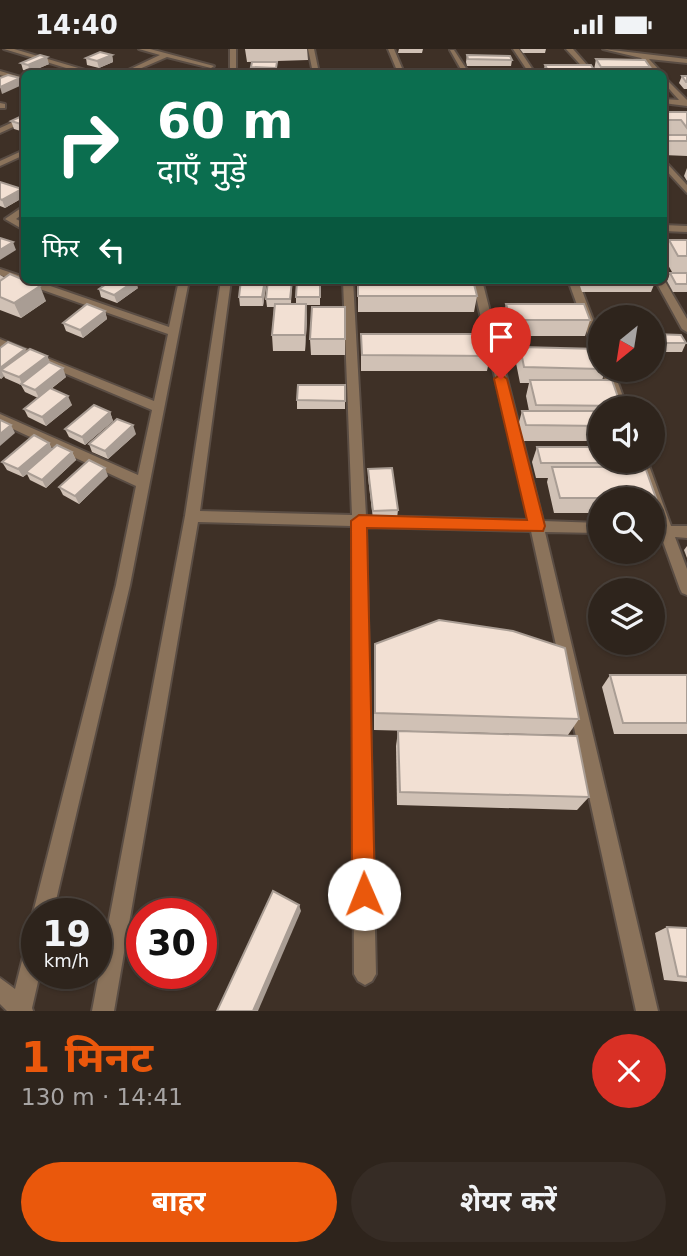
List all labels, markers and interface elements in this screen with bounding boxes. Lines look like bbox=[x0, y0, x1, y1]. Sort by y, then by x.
text: 14:40 bbox=[35, 10, 118, 40]
text: 60 m bbox=[157, 93, 293, 150]
icon: right bbox=[42, 98, 133, 189]
text: दाएँ मुड़ें bbox=[157, 152, 246, 190]
icon: left bbox=[93, 231, 131, 269]
text: फिर bbox=[42, 233, 79, 263]
north arrow bbox=[588, 305, 665, 381]
map controls bbox=[588, 305, 665, 655]
pin bbox=[471, 307, 531, 379]
icon: arrive bbox=[482, 318, 520, 356]
button: sound bbox=[588, 396, 665, 473]
button: search bbox=[588, 487, 665, 564]
button: layers bbox=[588, 578, 665, 655]
position arrow bbox=[327, 857, 401, 931]
speed limit sign: 30 bbox=[126, 898, 217, 989]
text: 19 bbox=[42, 914, 91, 954]
text: km/h bbox=[44, 950, 89, 971]
text: 1 मिनट bbox=[21, 1033, 153, 1082]
button: close bbox=[592, 1034, 666, 1108]
text: 130 m · 14:41 bbox=[21, 1084, 183, 1110]
button: बाहर bbox=[21, 1162, 337, 1242]
button: शेयर करें bbox=[351, 1162, 666, 1242]

